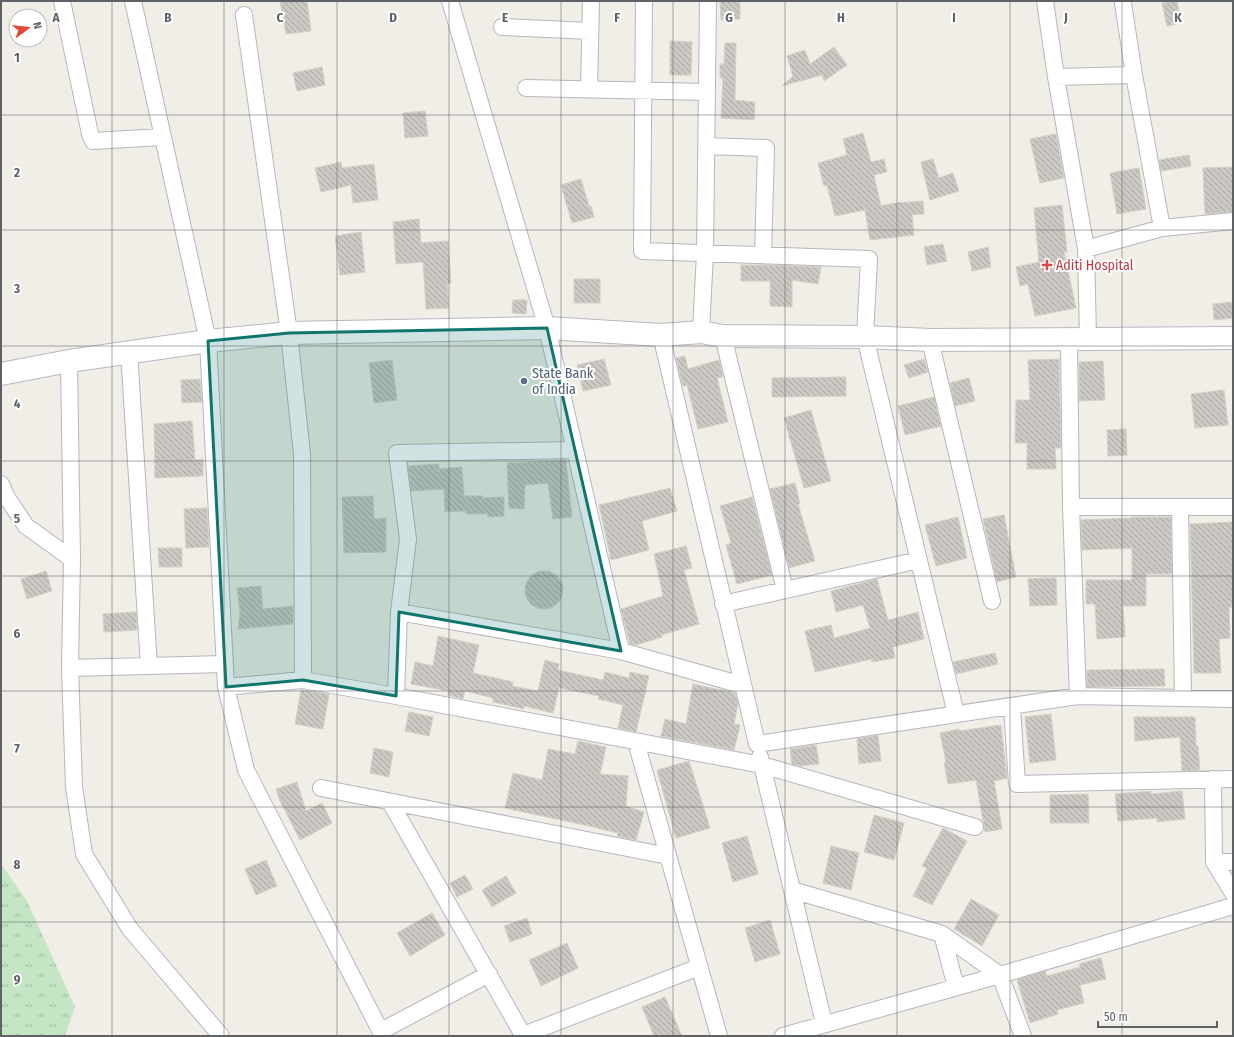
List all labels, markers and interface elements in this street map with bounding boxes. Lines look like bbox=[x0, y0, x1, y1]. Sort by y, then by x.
north arrow bbox=[8, 8, 48, 48]
text: A bbox=[51, 10, 60, 25]
text: B bbox=[164, 10, 172, 25]
text: C bbox=[277, 10, 284, 25]
text: D bbox=[389, 10, 397, 25]
text: E bbox=[502, 10, 508, 25]
text: F bbox=[614, 10, 620, 25]
text: G bbox=[725, 10, 733, 25]
text: H bbox=[837, 10, 845, 25]
text: I bbox=[952, 10, 956, 25]
text: J bbox=[1063, 10, 1068, 25]
text: K bbox=[1174, 10, 1182, 25]
text: N bbox=[30, 21, 44, 30]
text: 1 bbox=[14, 50, 20, 65]
text: 2 bbox=[13, 165, 20, 180]
place label: Aditi Hospital bbox=[1056, 257, 1134, 274]
marker: Aditi Hospital bbox=[1041, 259, 1053, 271]
text: 3 bbox=[13, 281, 20, 296]
place label: State Bank of India bbox=[532, 365, 594, 398]
marker: State Bank of India bbox=[519, 376, 529, 386]
text: 4 bbox=[14, 396, 21, 411]
text: 5 bbox=[14, 511, 20, 526]
text: 6 bbox=[14, 626, 21, 641]
text: 7 bbox=[14, 741, 20, 756]
text: 8 bbox=[14, 857, 21, 872]
text: 9 bbox=[14, 972, 21, 987]
scale bar bbox=[1098, 1003, 1217, 1029]
text: 50 m bbox=[1104, 1010, 1128, 1024]

